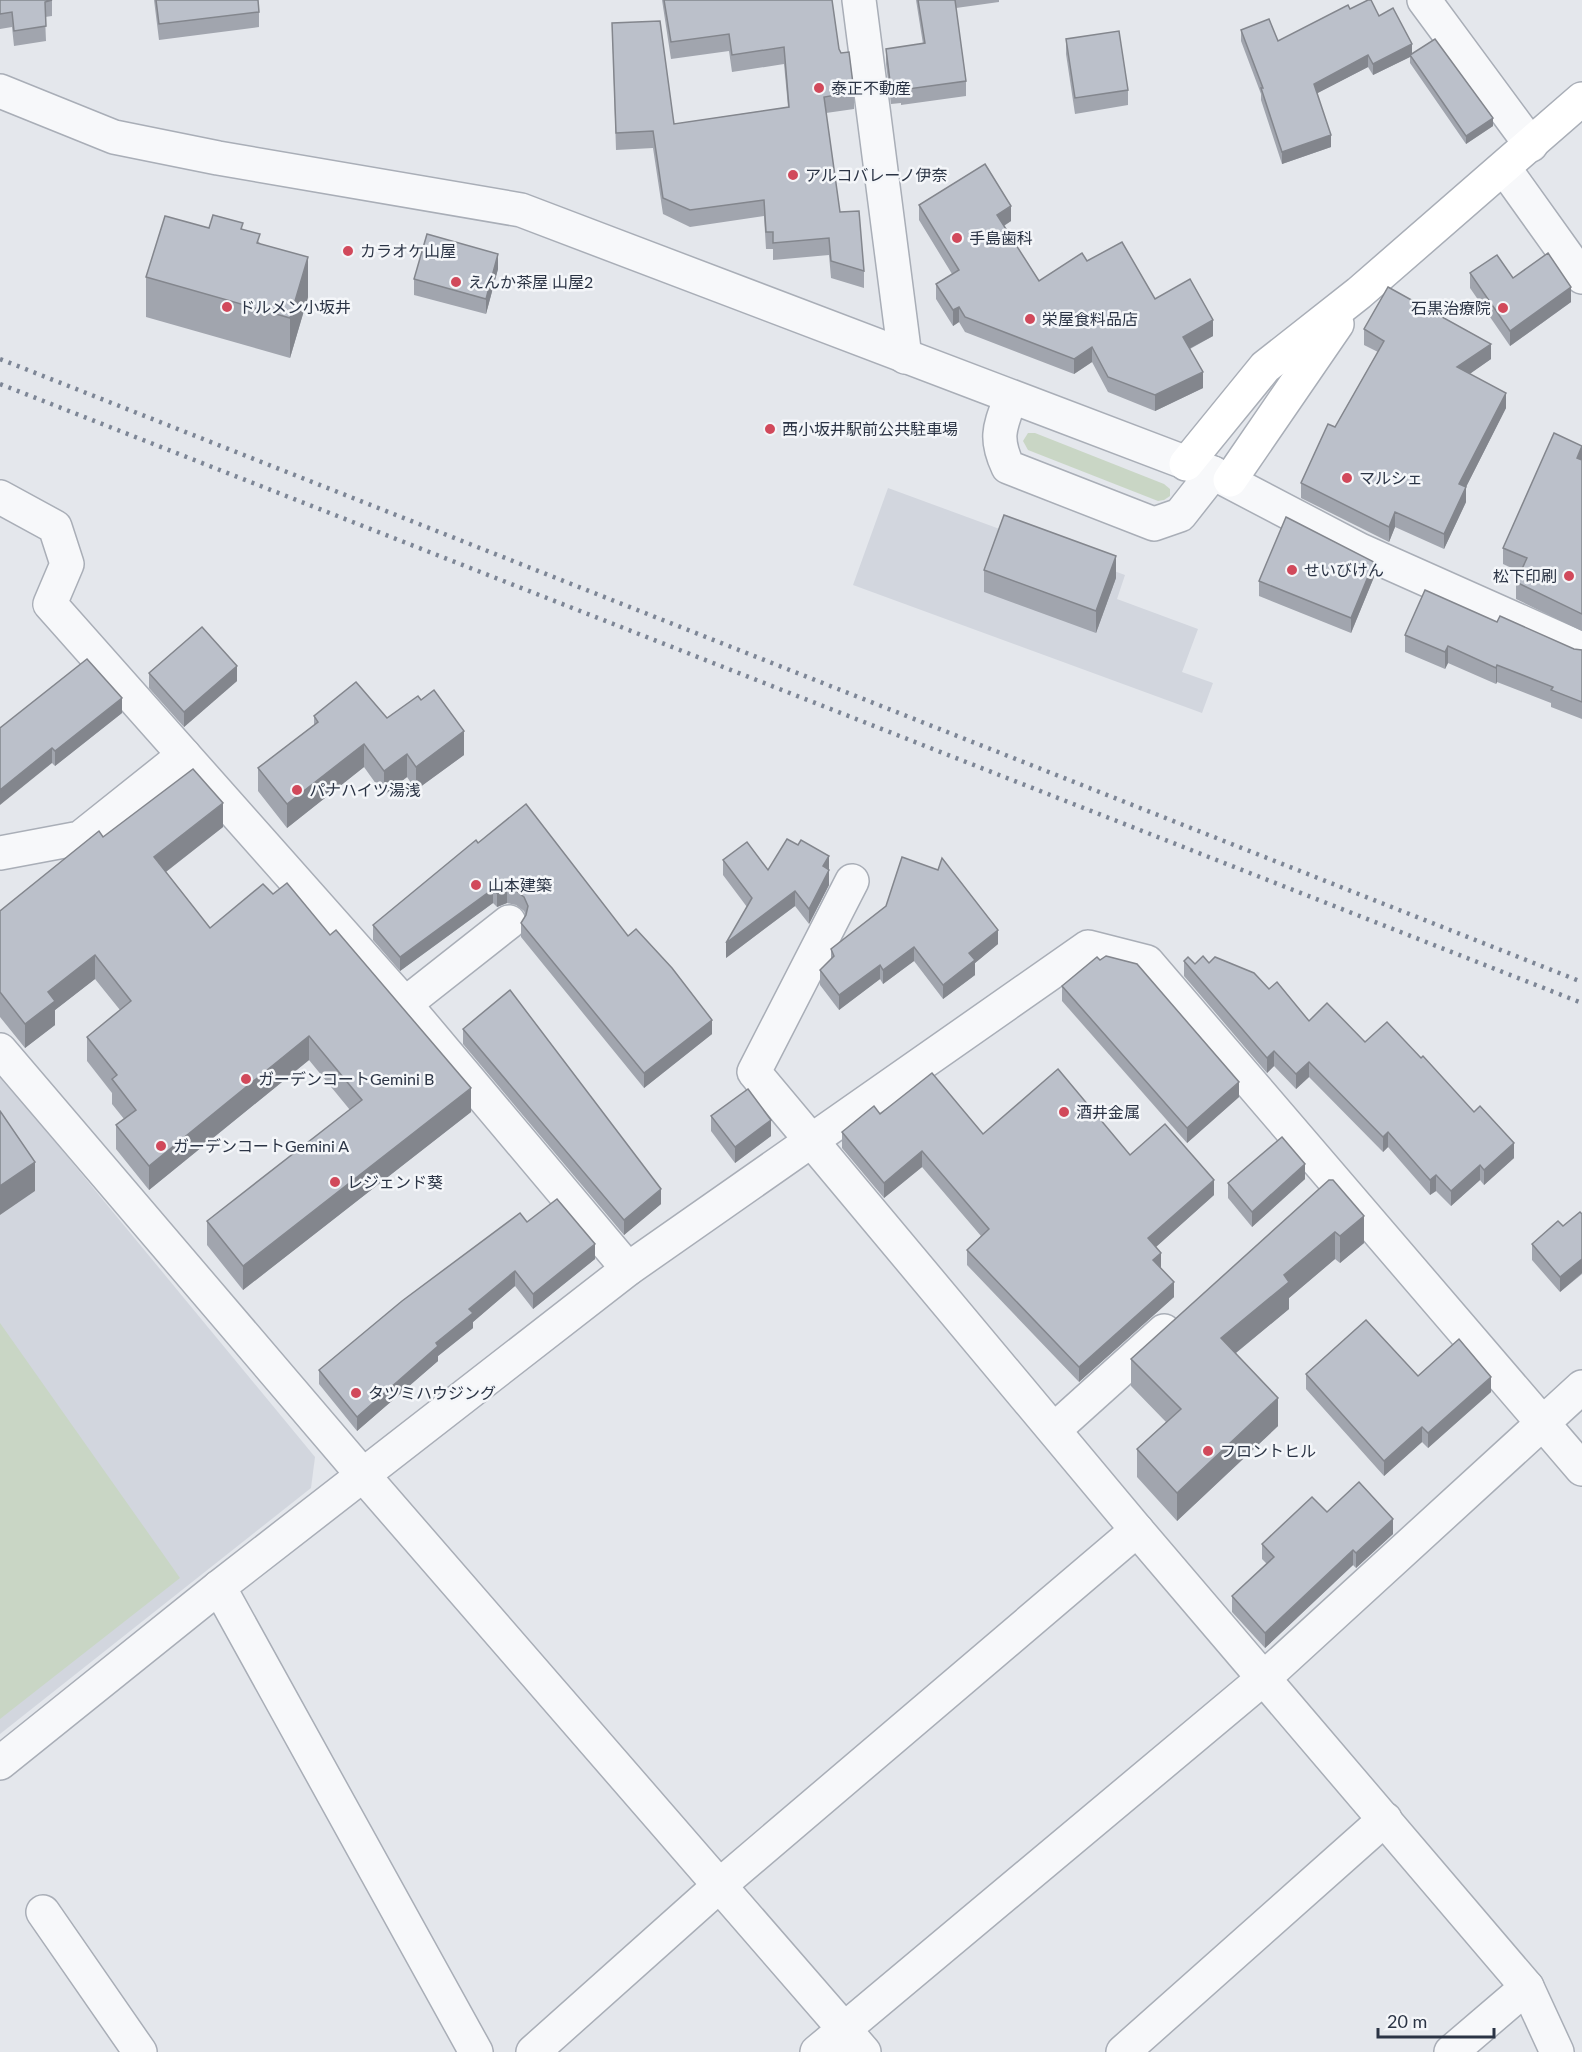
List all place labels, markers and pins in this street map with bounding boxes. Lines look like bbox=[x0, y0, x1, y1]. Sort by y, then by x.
place label: 泰正不動産 bbox=[831, 78, 911, 97]
marker: 泰正不動産 bbox=[812, 81, 826, 95]
place label: アルコバレーノ伊奈 bbox=[805, 165, 948, 184]
marker: アルコバレーノ伊奈 bbox=[786, 168, 800, 182]
place label: 手島歯科 bbox=[969, 228, 1033, 247]
marker: 手島歯科 bbox=[950, 231, 964, 245]
place label: カラオケ山屋 bbox=[360, 241, 456, 260]
marker: カラオケ山屋 bbox=[341, 244, 355, 258]
place label: えんか茶屋 山屋2 bbox=[468, 272, 593, 291]
marker: えんか茶屋 山屋2 bbox=[449, 275, 463, 289]
place label: ドルメン小坂井 bbox=[239, 297, 351, 316]
place label: 石黒治療院 bbox=[1411, 298, 1491, 317]
marker: ドルメン小坂井 bbox=[220, 300, 234, 314]
marker: 石黒治療院 bbox=[1496, 301, 1510, 315]
place label: 栄屋食料品店 bbox=[1042, 309, 1138, 328]
marker: 栄屋食料品店 bbox=[1023, 312, 1037, 326]
place label: 西小坂井駅前公共駐車場 bbox=[782, 419, 958, 438]
marker: 西小坂井駅前公共駐車場 bbox=[763, 422, 777, 436]
place label: マルシェ bbox=[1359, 468, 1423, 487]
marker: マルシェ bbox=[1340, 471, 1354, 485]
place label: せいびけん bbox=[1304, 560, 1384, 579]
marker: せいびけん bbox=[1285, 563, 1299, 577]
place label: 松下印刷 bbox=[1493, 566, 1557, 585]
marker: 松下印刷 bbox=[1562, 569, 1576, 583]
place label: パナハイツ湯浅 bbox=[309, 780, 421, 799]
marker: パナハイツ湯浅 bbox=[290, 783, 304, 797]
place label: 山本建築 bbox=[488, 875, 552, 894]
marker: 山本建築 bbox=[469, 878, 483, 892]
place label: ガーデンコートGemini B bbox=[258, 1069, 434, 1088]
marker: ガーデンコートGemini B bbox=[239, 1072, 253, 1086]
place label: 酒井金属 bbox=[1076, 1102, 1140, 1121]
marker: 酒井金属 bbox=[1057, 1105, 1071, 1119]
place label: ガーデンコートGemini A bbox=[173, 1136, 349, 1155]
marker: ガーデンコートGemini A bbox=[154, 1139, 168, 1153]
place label: レジェンド葵 bbox=[347, 1172, 443, 1191]
marker: レジェンド葵 bbox=[328, 1175, 342, 1189]
place label: タツミハウジング bbox=[368, 1383, 496, 1402]
marker: タツミハウジング bbox=[349, 1386, 363, 1400]
place label: フロントヒル bbox=[1220, 1441, 1316, 1460]
marker: フロントヒル bbox=[1201, 1444, 1215, 1458]

